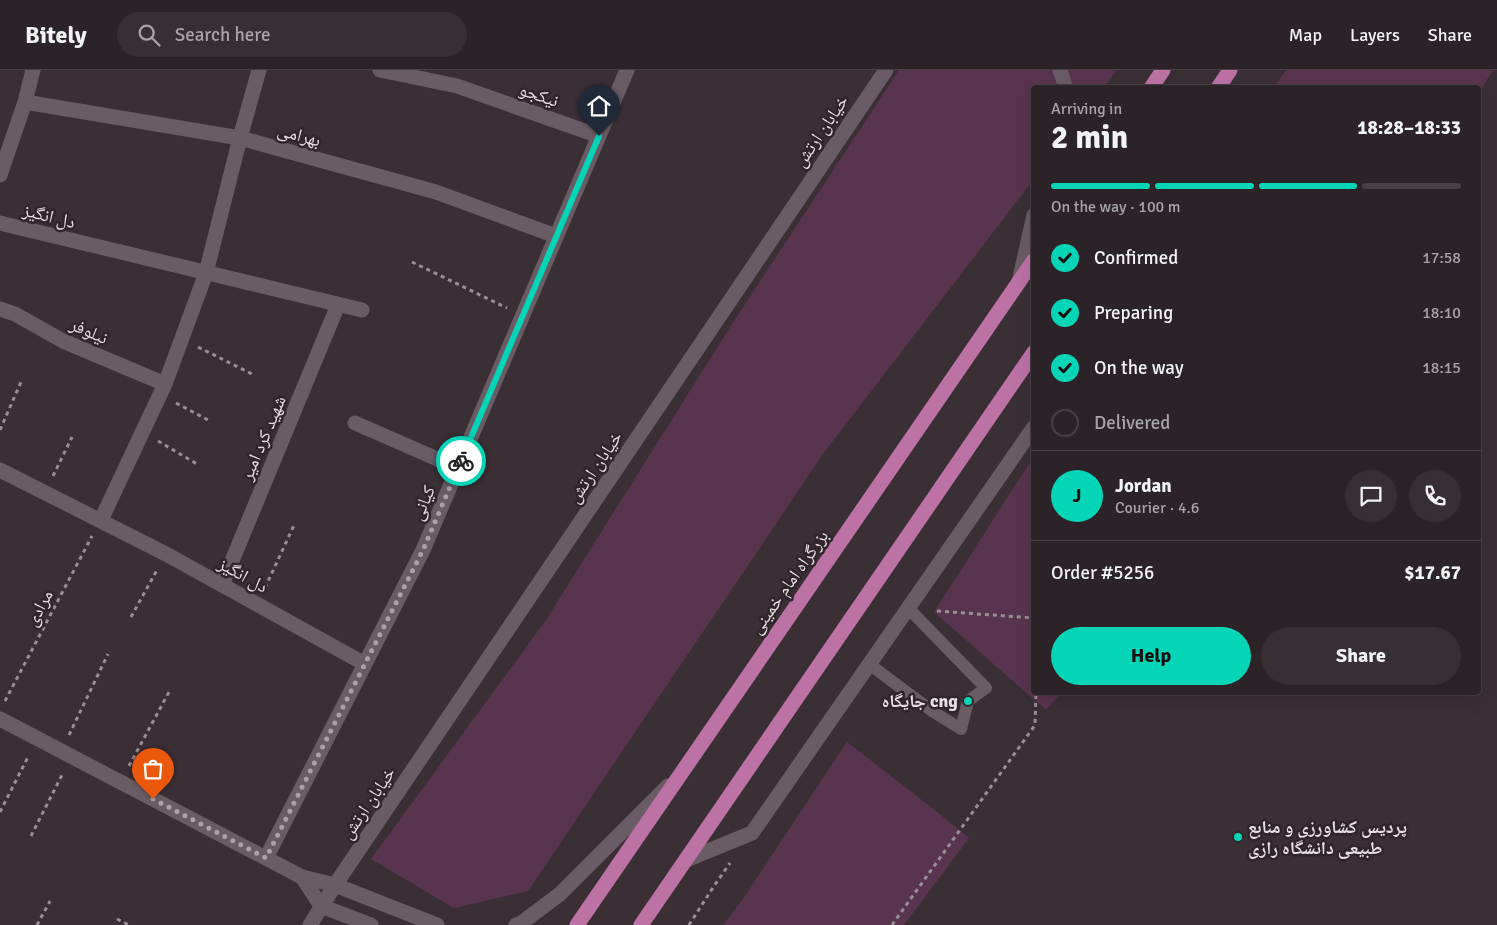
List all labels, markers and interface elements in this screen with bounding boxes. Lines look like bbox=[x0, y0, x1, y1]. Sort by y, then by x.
search box bbox=[117, 12, 467, 57]
text: Bitely bbox=[25, 20, 87, 50]
icon: search bbox=[135, 21, 163, 49]
text: Search here bbox=[175, 23, 270, 47]
text: Map bbox=[1289, 24, 1322, 46]
text: Layers bbox=[1350, 24, 1400, 46]
text: Share bbox=[1428, 24, 1472, 46]
street label: نیکجو bbox=[516, 78, 562, 112]
pin bbox=[578, 85, 620, 136]
street label: خیابان ارتش bbox=[789, 91, 853, 171]
icon: home bbox=[585, 92, 613, 120]
text: Arriving in bbox=[1051, 99, 1122, 119]
text: 18:28–18:33 bbox=[1357, 116, 1461, 140]
text: 2 min bbox=[1051, 118, 1128, 157]
street label: بهرامی bbox=[275, 119, 323, 151]
text: On the way · 100 m bbox=[1051, 197, 1181, 217]
street label: دل انگیز bbox=[19, 199, 78, 233]
icon: check bbox=[1051, 244, 1079, 272]
text: Confirmed bbox=[1094, 246, 1178, 270]
text: 17:58 bbox=[1422, 248, 1461, 268]
icon: check bbox=[1051, 299, 1079, 327]
text: Preparing bbox=[1094, 301, 1173, 325]
text: 18:10 bbox=[1422, 303, 1461, 323]
street label: نیلوفر bbox=[66, 313, 111, 349]
icon: check bbox=[1051, 354, 1079, 382]
text: On the way bbox=[1094, 356, 1184, 380]
text: 18:15 bbox=[1422, 358, 1461, 378]
street label: شهید کرد امیر bbox=[235, 392, 291, 485]
text: Delivered bbox=[1094, 411, 1170, 435]
street label: خیابان ارتش bbox=[563, 427, 627, 507]
courier bbox=[436, 436, 486, 486]
icon: bike bbox=[447, 447, 475, 475]
button: chat bbox=[1345, 470, 1397, 522]
button: phone bbox=[1409, 470, 1461, 522]
text: Jordan bbox=[1115, 474, 1172, 498]
street label: کیانی bbox=[406, 482, 440, 524]
text: J bbox=[1073, 484, 1081, 508]
text: Courier · 4.6 bbox=[1115, 498, 1199, 518]
street label: بزرگراه امام خمینی bbox=[745, 526, 834, 639]
street label: دل انگیز bbox=[213, 552, 272, 598]
text: Order #5256 bbox=[1051, 561, 1154, 585]
text: $17.67 bbox=[1404, 561, 1461, 585]
street label: مرادی bbox=[20, 586, 58, 630]
button: Help bbox=[1051, 627, 1251, 685]
button: Share bbox=[1261, 627, 1461, 685]
place label: جایگاه cng bbox=[882, 690, 958, 712]
marker: جایگاه cng bbox=[962, 695, 974, 707]
pin bbox=[132, 748, 174, 799]
icon: bag bbox=[139, 755, 167, 783]
street label: خیابان ارتش bbox=[336, 763, 400, 843]
place label: پردیس کشاورزی و منابع طبیعی دانشگاه رازی bbox=[1248, 816, 1407, 859]
marker: پردیس کشاورزی و منابع طبیعی دانشگاه رازی bbox=[1232, 831, 1244, 843]

